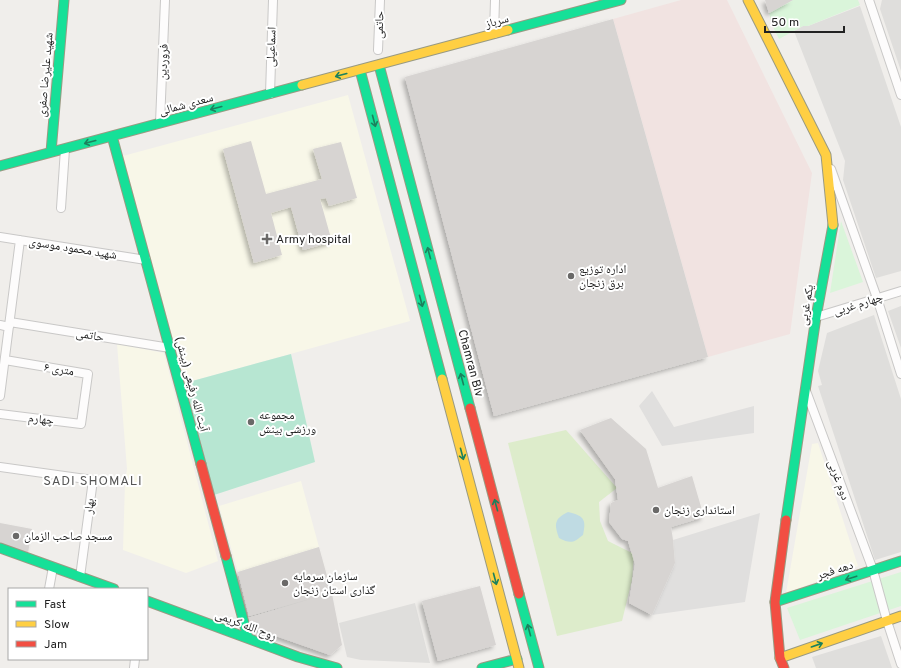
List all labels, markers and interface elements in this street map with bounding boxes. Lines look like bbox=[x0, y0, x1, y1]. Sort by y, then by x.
scale bar bbox=[765, 8, 844, 34]
street label: حاتمی bbox=[372, 10, 388, 39]
street label: سرباز bbox=[483, 11, 511, 33]
text: 50 m bbox=[771, 15, 799, 31]
street label: اسماعیلی bbox=[263, 26, 281, 67]
street label: شهید علیرضا صفری bbox=[34, 32, 58, 118]
street label: فروردین bbox=[155, 44, 173, 80]
one-way arrow bbox=[335, 72, 348, 79]
street label: سعدی شمالی bbox=[157, 90, 215, 120]
one-way arrow bbox=[209, 105, 222, 113]
one-way arrow bbox=[370, 114, 378, 127]
one-way arrow bbox=[84, 139, 97, 146]
place label: Army hospital bbox=[276, 232, 351, 248]
marker: Army hospital bbox=[261, 233, 273, 245]
street label: شهید محمود موسوی bbox=[28, 234, 118, 264]
one-way arrow bbox=[425, 247, 432, 260]
place label: اداره توزیع برق زنجان bbox=[579, 262, 626, 292]
marker: اداره توزیع برق زنجان bbox=[566, 271, 576, 281]
street label: یکم غربی bbox=[796, 283, 818, 327]
street label: چهارم غربی bbox=[832, 290, 885, 320]
one-way arrow bbox=[418, 294, 425, 307]
street label: حاتمی bbox=[75, 326, 105, 346]
street label: Chamran Blv bbox=[453, 328, 487, 399]
street label: آیت الله رفیعی (بینش) bbox=[171, 335, 212, 434]
street label: ۶ متری bbox=[43, 360, 75, 380]
one-way arrow bbox=[458, 373, 466, 386]
place label: مجموعه ورزشی بینش bbox=[259, 408, 316, 438]
street label: چهارم bbox=[27, 410, 55, 430]
marker: مجموعه ورزشی بینش bbox=[246, 417, 256, 427]
one-way arrow bbox=[459, 447, 466, 460]
street label: دوم غربی bbox=[823, 458, 853, 503]
district label: SADI SHOMALI bbox=[43, 474, 143, 490]
street label: بهار bbox=[81, 497, 99, 516]
one-way arrow bbox=[492, 498, 499, 511]
place label: استانداری زنجان bbox=[664, 503, 735, 519]
marker: استانداری زنجان bbox=[651, 505, 661, 515]
place label: مسجد صاحب الزمان bbox=[24, 529, 112, 545]
marker: مسجد صاحب الزمان bbox=[11, 531, 21, 541]
street label: دهه فجر bbox=[814, 558, 855, 585]
place label: سازمان سرمایه گذاری استان زنجان bbox=[293, 569, 375, 599]
one-way arrow bbox=[492, 572, 499, 585]
one-way arrow bbox=[844, 575, 857, 582]
marker: سازمان سرمایه گذاری استان زنجان bbox=[280, 578, 290, 588]
legend bbox=[8, 588, 148, 660]
text: Fast bbox=[44, 597, 66, 613]
street label: روح الله کریمی bbox=[213, 607, 279, 645]
text: Slow bbox=[44, 617, 70, 633]
one-way arrow bbox=[525, 624, 532, 637]
text: Jam bbox=[44, 637, 67, 653]
one-way arrow bbox=[811, 641, 823, 649]

